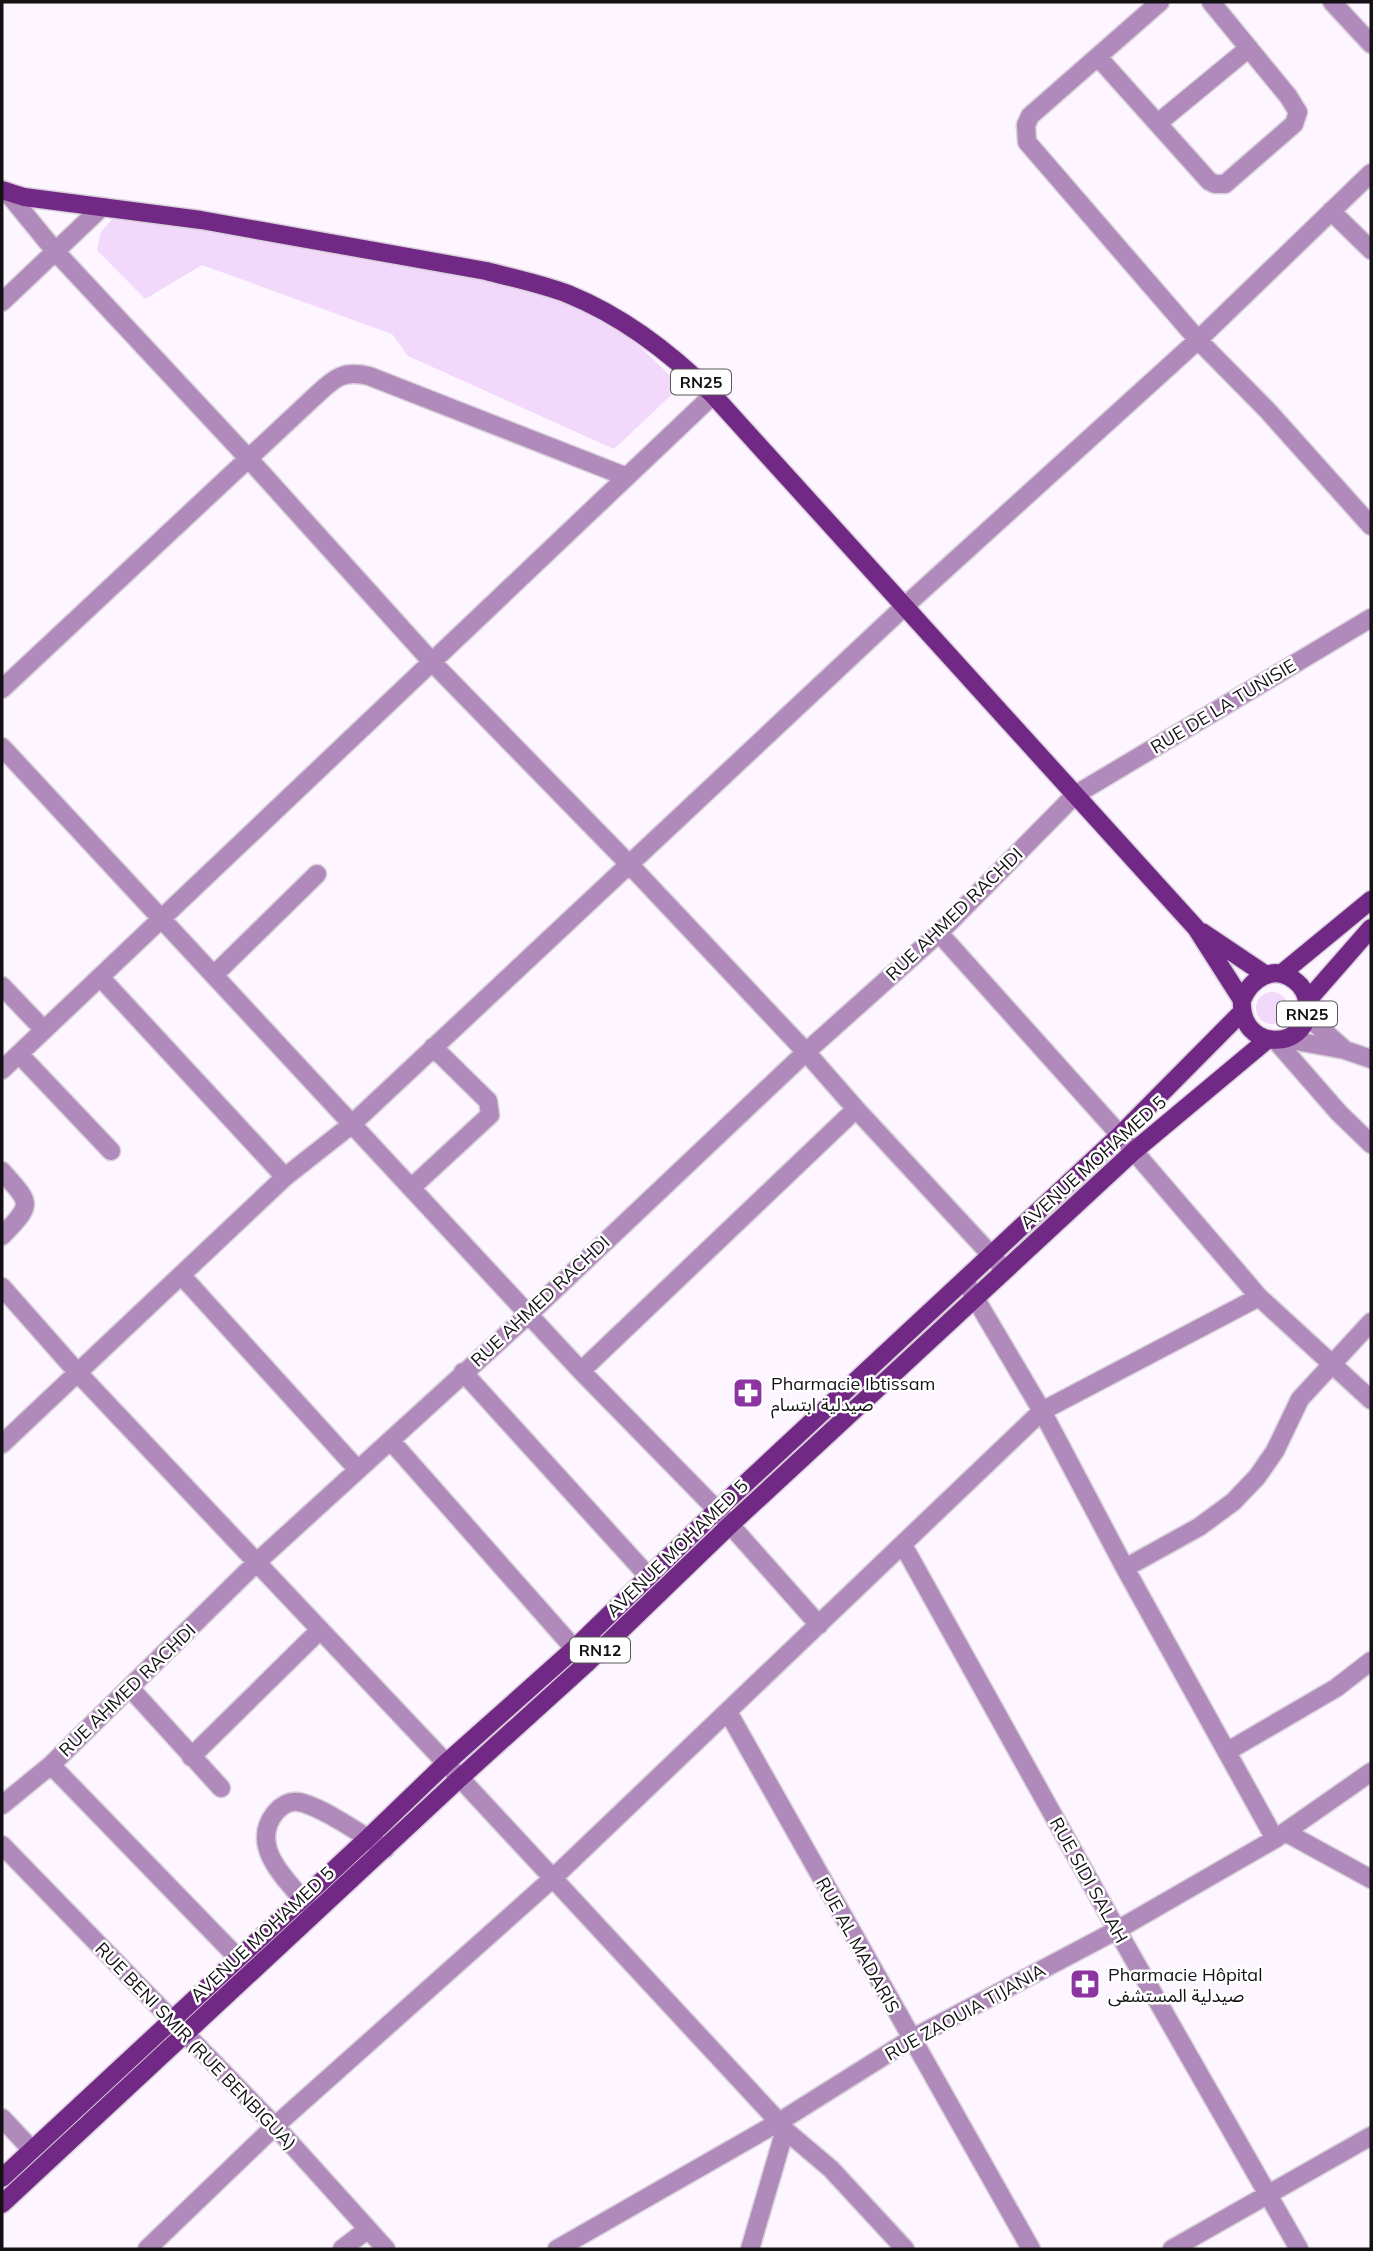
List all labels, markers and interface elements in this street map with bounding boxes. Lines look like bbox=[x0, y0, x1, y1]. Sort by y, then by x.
road number: RN25 bbox=[671, 370, 731, 394]
street label: RUE DE LA TUNISIE bbox=[1146, 654, 1300, 758]
street label: RUE AHMED RACHDI bbox=[881, 843, 1027, 985]
road number: RN25 bbox=[1277, 1002, 1337, 1026]
street label: AVENUE MOHAMED 5 bbox=[1015, 1090, 1171, 1234]
street label: RUE AHMED RACHDI bbox=[466, 1231, 614, 1371]
place label: Pharmacie Ibtissam صيدلية ابتسام bbox=[771, 1372, 935, 1419]
pharmacy icon: Pharmacie Ibtissam صيدلية ابتسام bbox=[731, 1376, 765, 1410]
street label: AVENUE MOHAMED 5 bbox=[601, 1474, 753, 1622]
street label: RUE AHMED RACHDI bbox=[54, 1619, 200, 1761]
road number: RN12 bbox=[570, 1638, 630, 1662]
street label: RUE SIDI SALAH bbox=[1045, 1813, 1133, 1947]
street label: AVENUE MOHAMED 5 bbox=[185, 1861, 339, 2007]
street label: RUE AL MADARIS bbox=[811, 1873, 905, 2017]
street label: RUE BENI SMIR (RUE BENBIGUA) bbox=[91, 1937, 301, 2155]
street label: RUE ZAOUIA TIJANIA bbox=[881, 1958, 1049, 2066]
place label: Pharmacie Hôpital صيدلية المستشفى bbox=[1108, 1963, 1262, 2007]
pharmacy icon: Pharmacie Hôpital صيدلية المستشفى bbox=[1068, 1967, 1102, 2001]

